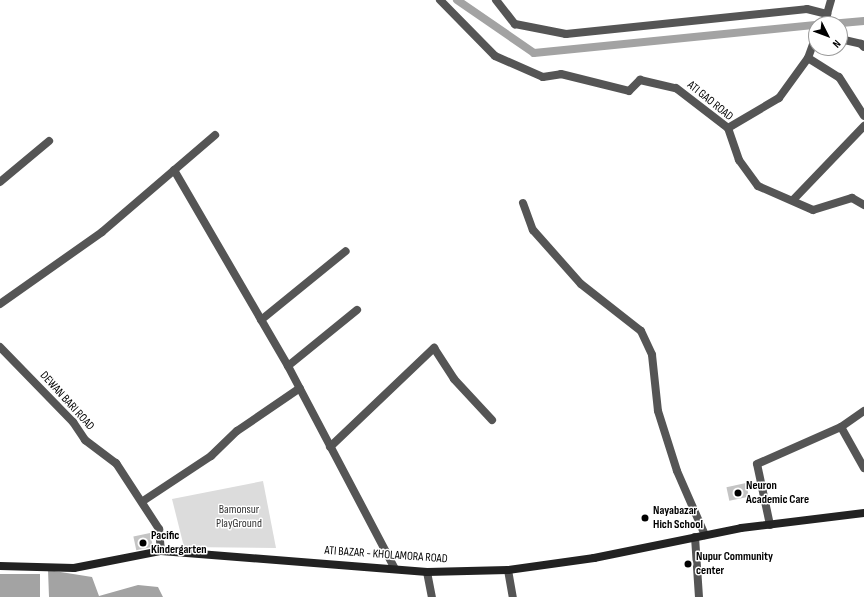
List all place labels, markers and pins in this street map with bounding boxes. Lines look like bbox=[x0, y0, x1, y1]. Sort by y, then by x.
place label: Neuron Academic Care bbox=[746, 479, 809, 507]
marker: Neuron Academic Care bbox=[733, 488, 743, 498]
place label: Nayabazar Hich School bbox=[653, 504, 703, 532]
marker: Nayabazar Hich School bbox=[640, 513, 650, 523]
place label: Pacific Kindergarten bbox=[151, 529, 207, 557]
marker: Pacific Kindergarten bbox=[138, 538, 148, 548]
place label: Nupur Community center bbox=[696, 550, 773, 578]
marker: Nupur Community center bbox=[683, 559, 693, 569]

